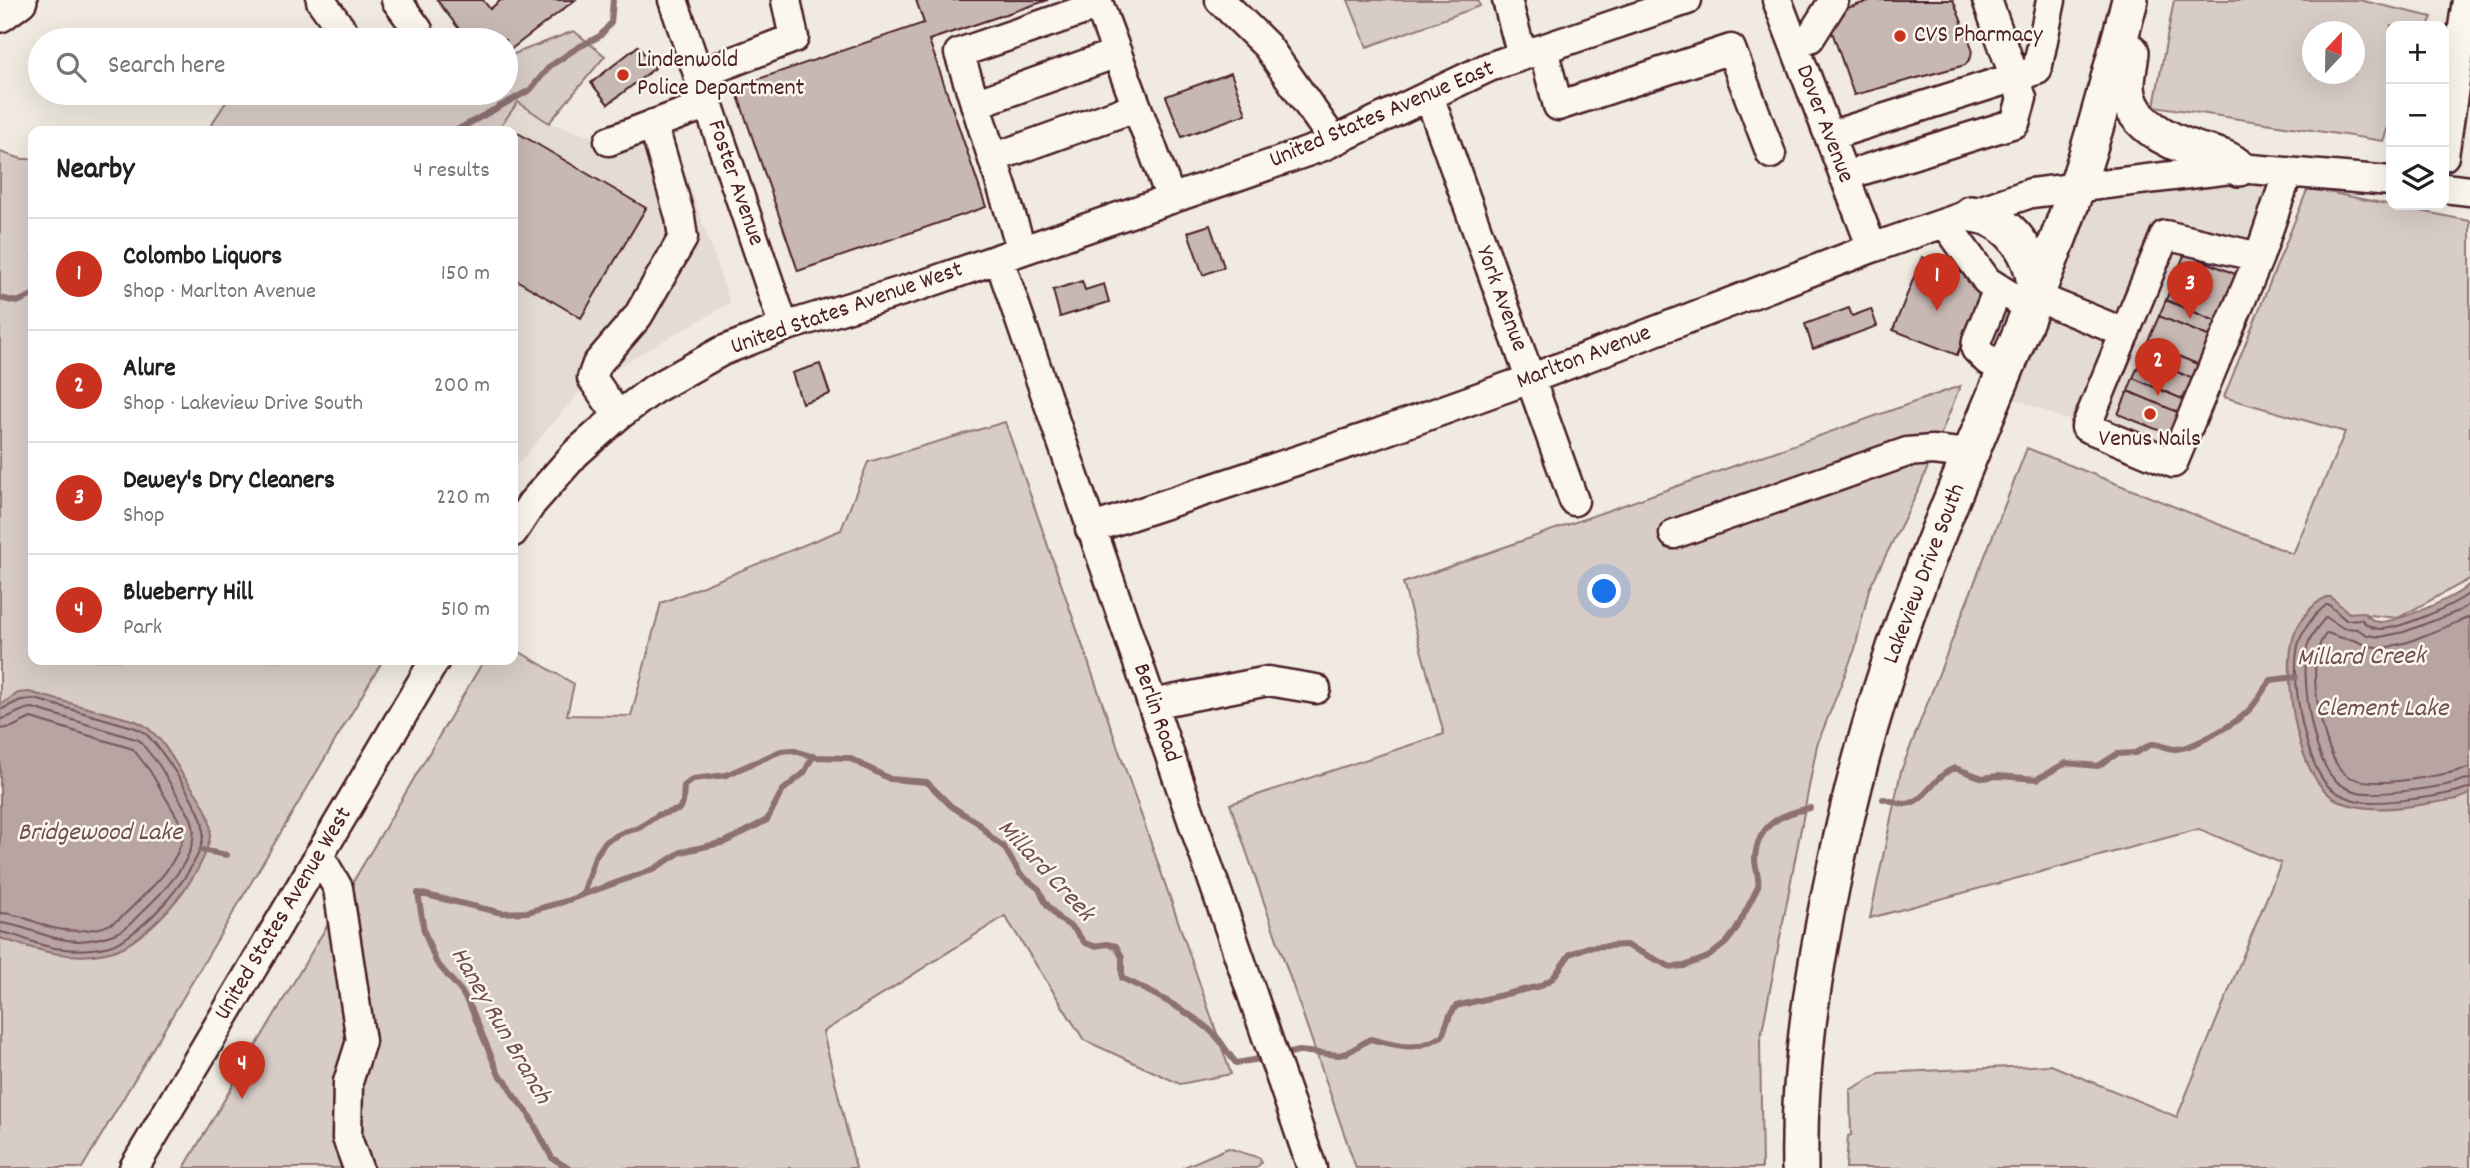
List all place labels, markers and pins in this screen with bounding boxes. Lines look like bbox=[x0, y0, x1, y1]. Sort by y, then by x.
place label: CVS Pharmacy bbox=[1914, 19, 2044, 53]
marker: CVS Pharmacy bbox=[1892, 28, 1908, 44]
place label: Lindenwold Police Department bbox=[637, 44, 805, 106]
marker: Lindenwold Police Department bbox=[615, 67, 631, 83]
pin: 1 bbox=[1914, 253, 1960, 311]
pin: 3 bbox=[2167, 261, 2213, 319]
pin: 2 bbox=[2135, 338, 2181, 396]
marker: Venus Nails bbox=[2142, 406, 2158, 422]
place label: Venus Nails bbox=[2099, 423, 2201, 457]
pin: 4 bbox=[219, 1041, 265, 1099]

